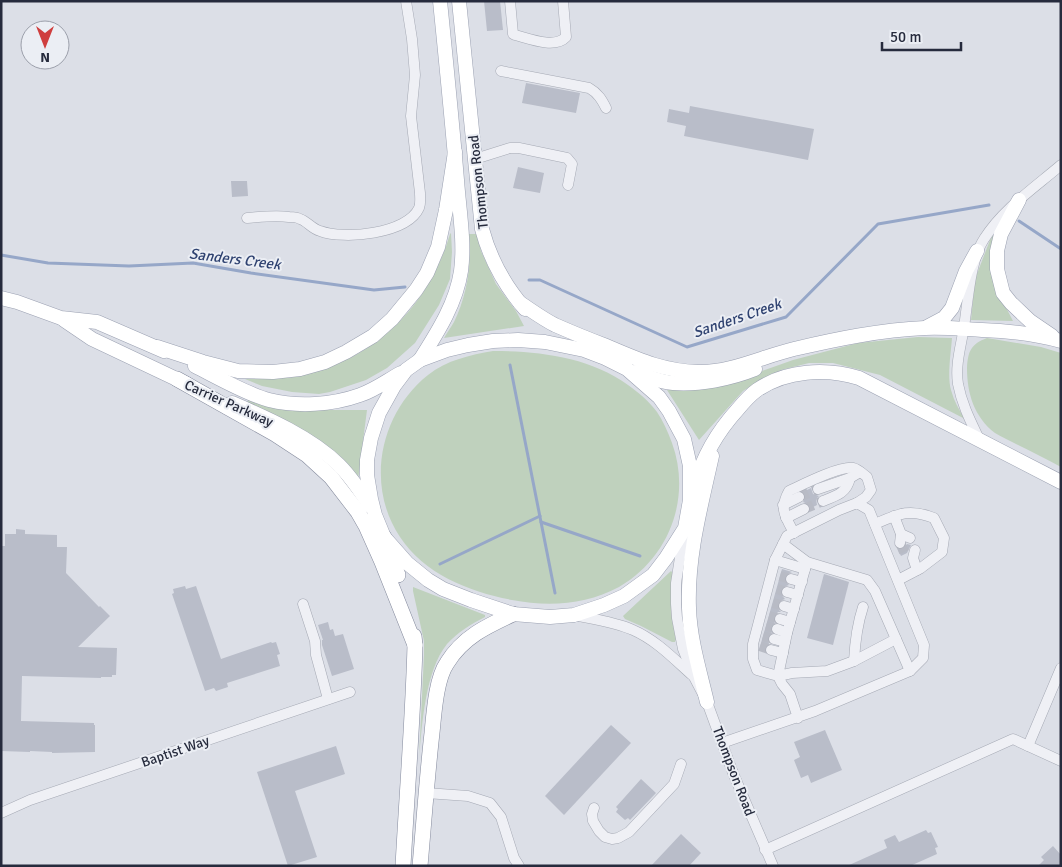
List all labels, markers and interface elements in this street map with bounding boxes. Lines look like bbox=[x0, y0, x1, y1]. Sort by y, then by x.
north arrow bbox=[20, 20, 70, 70]
scale bar bbox=[882, 20, 961, 52]
text: 50 m bbox=[890, 28, 921, 46]
text: N bbox=[40, 49, 50, 66]
street label: Thompson Road bbox=[465, 134, 492, 230]
water label: Sanders Creek bbox=[188, 244, 283, 274]
water label: Sanders Creek bbox=[691, 294, 785, 341]
street label: Carrier Parkway bbox=[182, 376, 276, 431]
street label: Thompson Road bbox=[709, 724, 758, 818]
street label: Baptist Way bbox=[139, 732, 212, 771]

